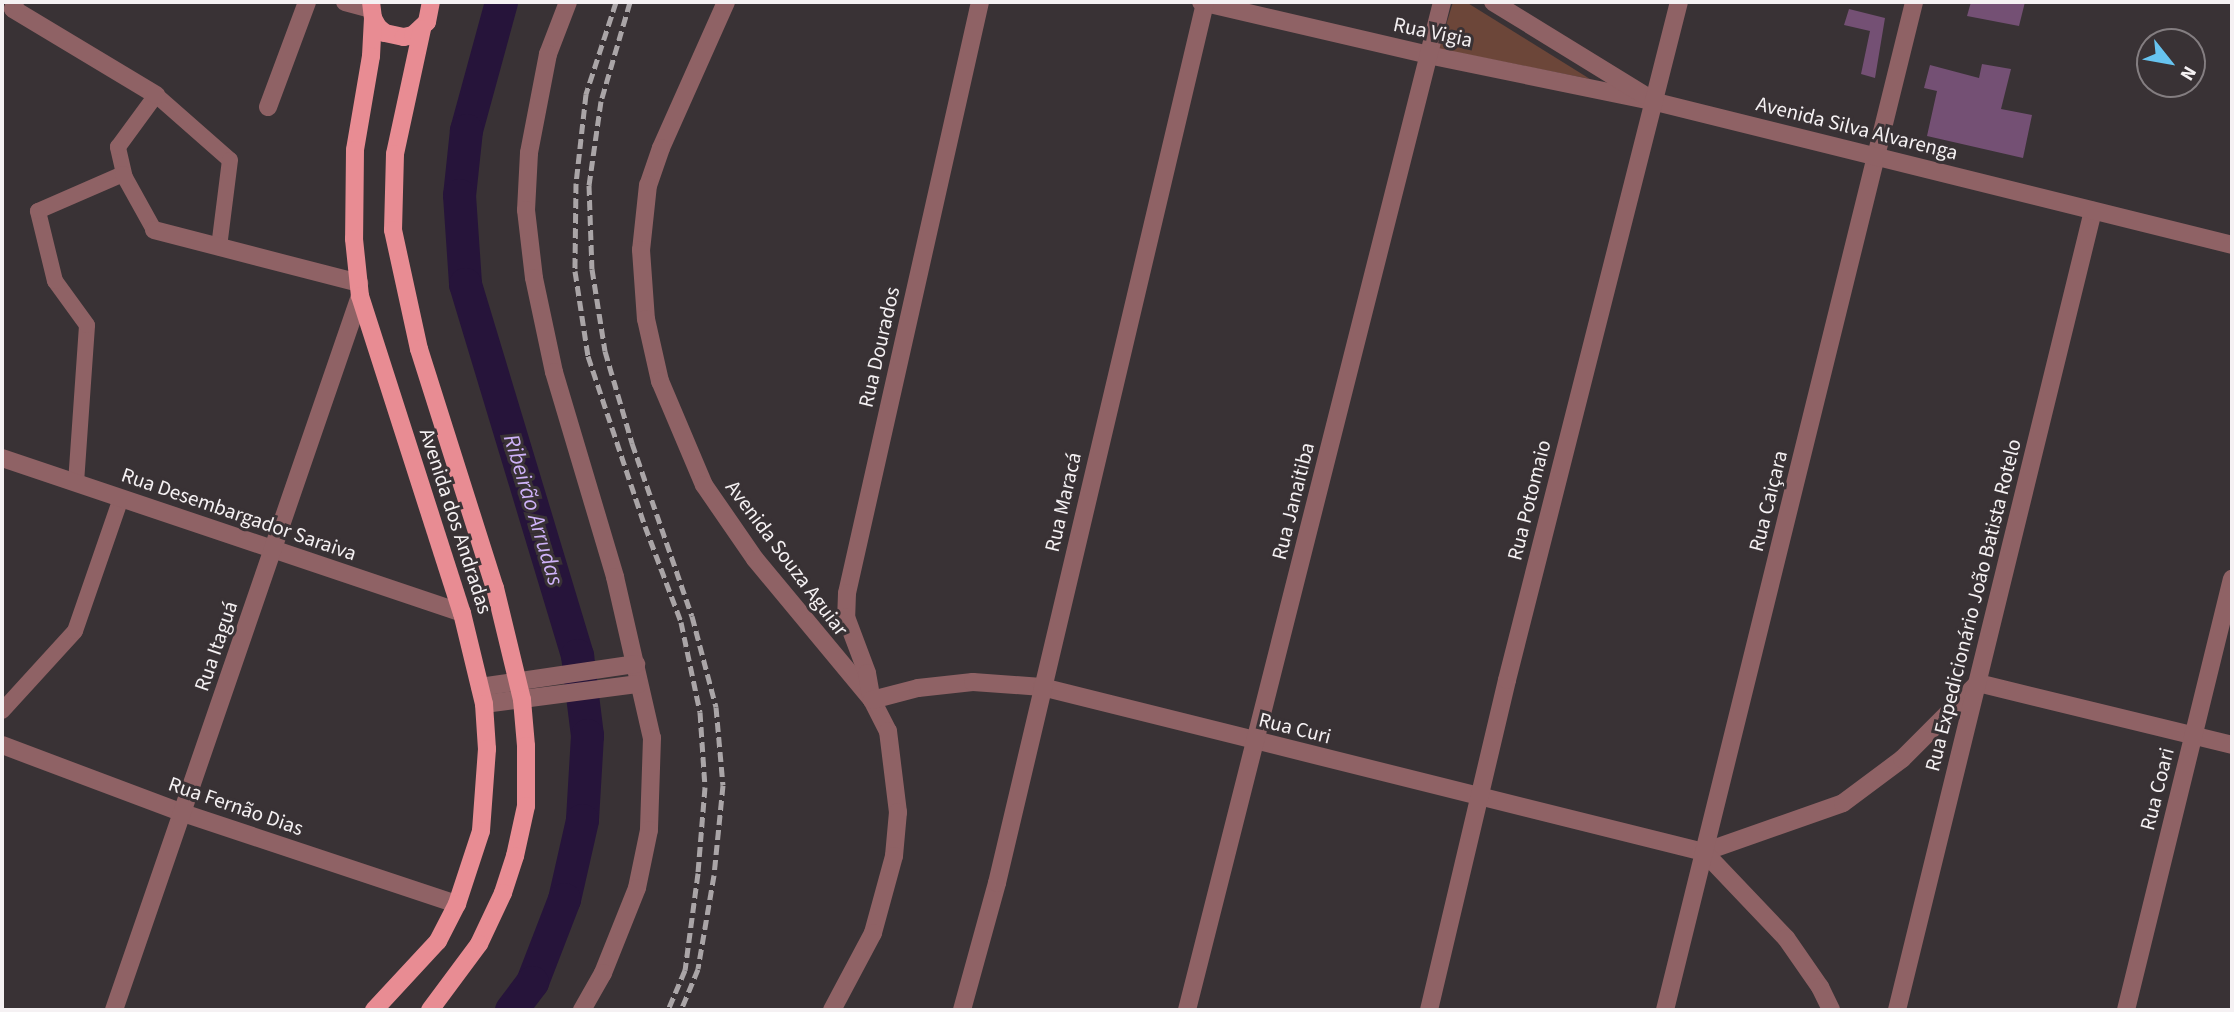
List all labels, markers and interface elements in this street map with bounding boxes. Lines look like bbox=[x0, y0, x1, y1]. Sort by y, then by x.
street label: Rua Vigia bbox=[1391, 11, 1475, 53]
north arrow bbox=[2136, 28, 2206, 98]
text: N bbox=[2173, 61, 2203, 85]
street label: Avenida Silva Alvarenga bbox=[1754, 91, 1960, 165]
street label: Rua Dourados bbox=[853, 284, 905, 410]
street label: Avenida dos Andradas bbox=[414, 425, 498, 617]
water label: Ribeirão Arrudas bbox=[497, 431, 569, 589]
street label: Rua Expedicionário João Batista Rotelo bbox=[1919, 436, 2027, 774]
street label: Rua Potomaio bbox=[1502, 437, 1556, 563]
street label: Rua Janaitiba bbox=[1266, 440, 1320, 562]
street label: Rua Caiçara bbox=[1743, 448, 1793, 554]
street label: Rua Maracá bbox=[1039, 450, 1087, 554]
street label: Rua Desembargador Saraiva bbox=[118, 462, 360, 566]
street label: Avenida Souza Aguiar bbox=[720, 475, 854, 641]
street label: Rua Itaguá bbox=[189, 598, 243, 694]
street label: Rua Curi bbox=[1256, 707, 1334, 749]
street label: Rua Coari bbox=[2135, 745, 2179, 833]
street label: Rua Fernão Dias bbox=[165, 771, 307, 841]

